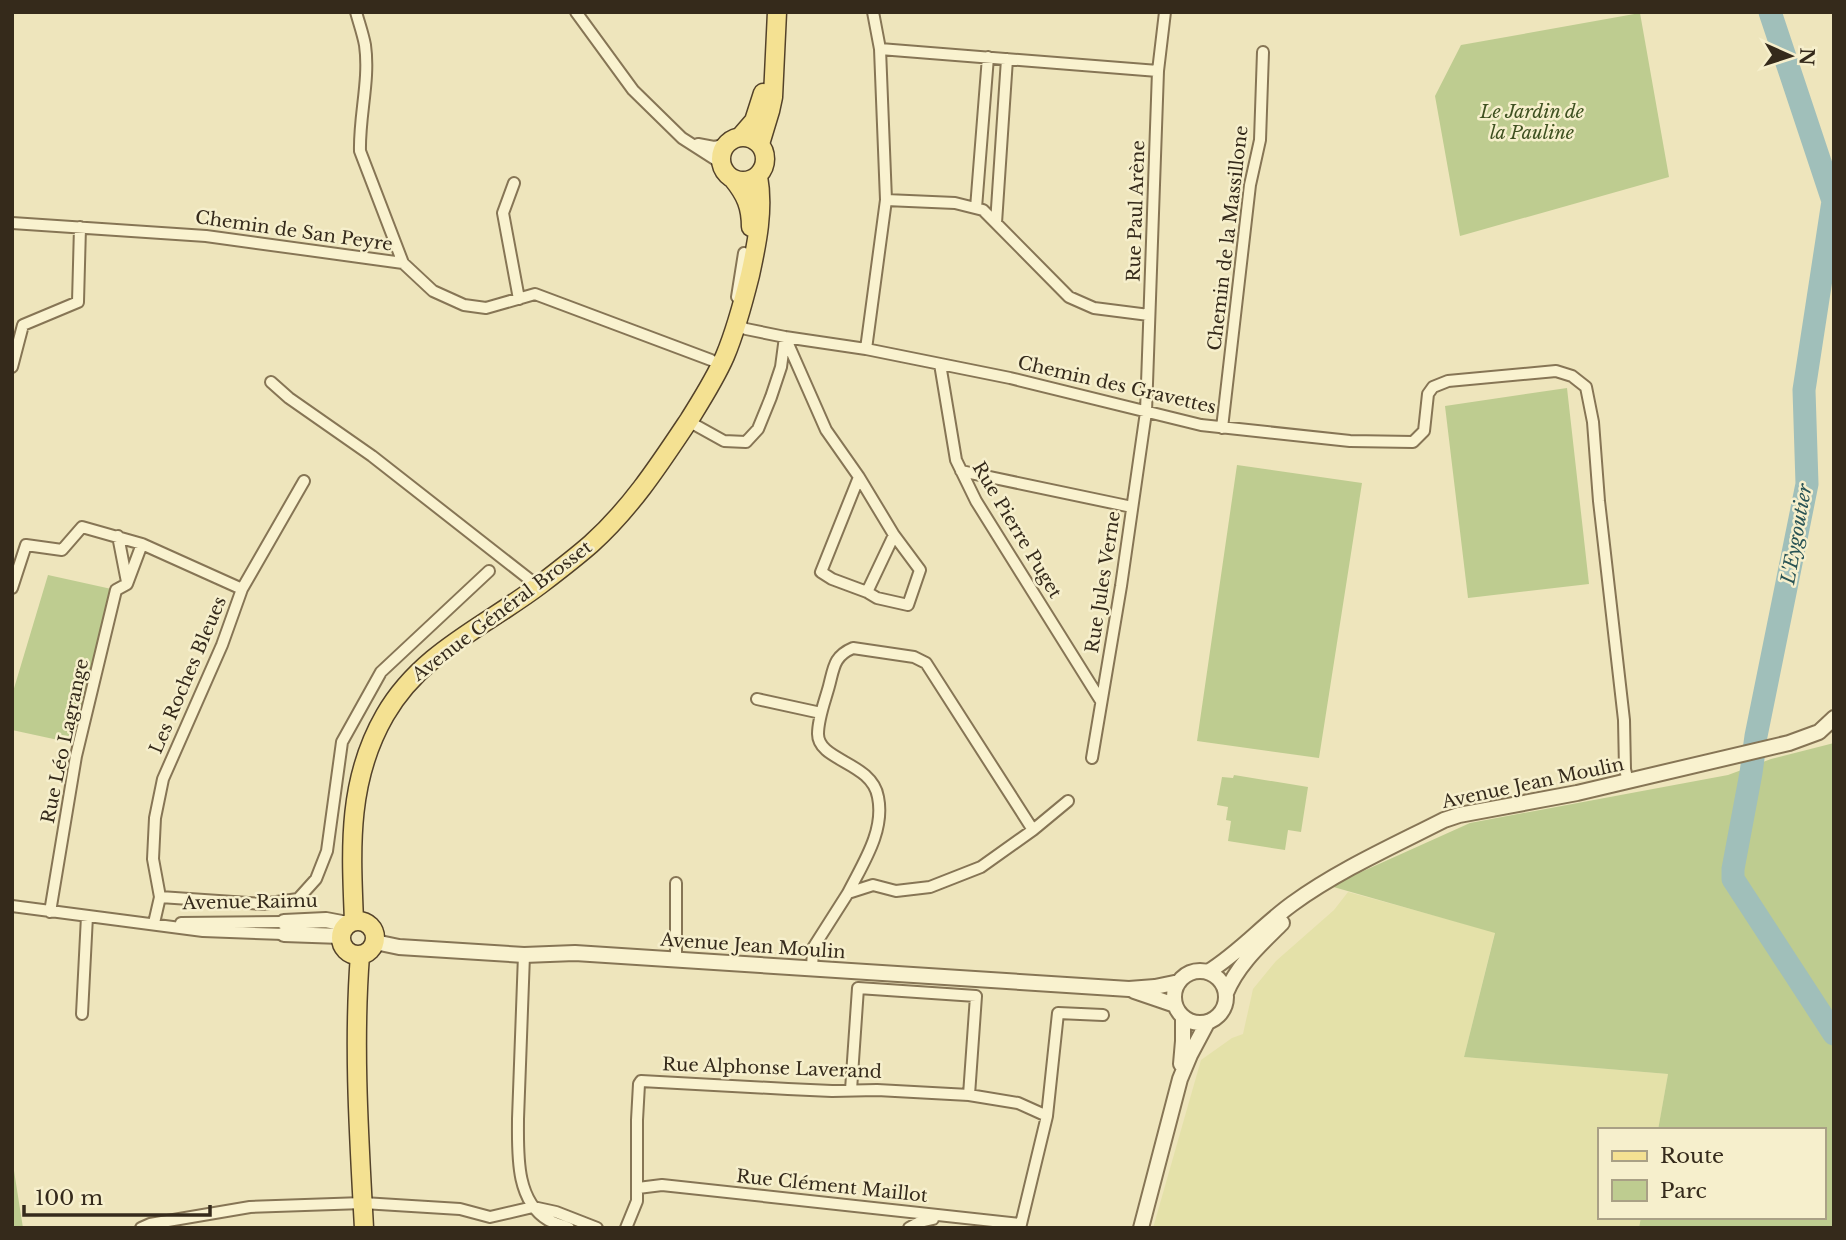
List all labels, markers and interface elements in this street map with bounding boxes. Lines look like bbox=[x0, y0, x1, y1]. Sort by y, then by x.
north arrow bbox=[1755, 21, 1825, 91]
text: N bbox=[1795, 47, 1818, 67]
park label: Le Jardin de la Pauline bbox=[1479, 101, 1584, 144]
street label: Chemin de la Massillone bbox=[1203, 124, 1253, 352]
street label: Rue Paul Arène bbox=[1123, 140, 1149, 282]
street label: Chemin de San Peyre bbox=[194, 206, 394, 256]
street label: Chemin des Gravettes bbox=[1016, 351, 1218, 419]
street label: Rue Pierre Puget bbox=[968, 458, 1067, 602]
water label: L'Eygoutier bbox=[1776, 481, 1817, 587]
street label: Rue Jules Verne bbox=[1081, 509, 1125, 655]
street label: Avenue Général Brosset bbox=[407, 536, 596, 686]
street label: Les Roches Bleues bbox=[145, 593, 231, 757]
street label: Rue Léo Lagrange bbox=[37, 657, 93, 825]
street label: Avenue Jean Moulin bbox=[1439, 753, 1626, 813]
street label: Avenue Raimu bbox=[181, 890, 318, 914]
street label: Avenue Jean Moulin bbox=[659, 928, 846, 963]
street label: Rue Alphonse Laverand bbox=[662, 1053, 882, 1083]
legend bbox=[1598, 1128, 1825, 1219]
text: Route bbox=[1660, 1143, 1724, 1169]
street label: Rue Clément Maillot bbox=[735, 1165, 929, 1207]
scale bar bbox=[24, 1174, 210, 1218]
text: Parc bbox=[1660, 1178, 1707, 1204]
text: 100 m bbox=[35, 1185, 103, 1211]

